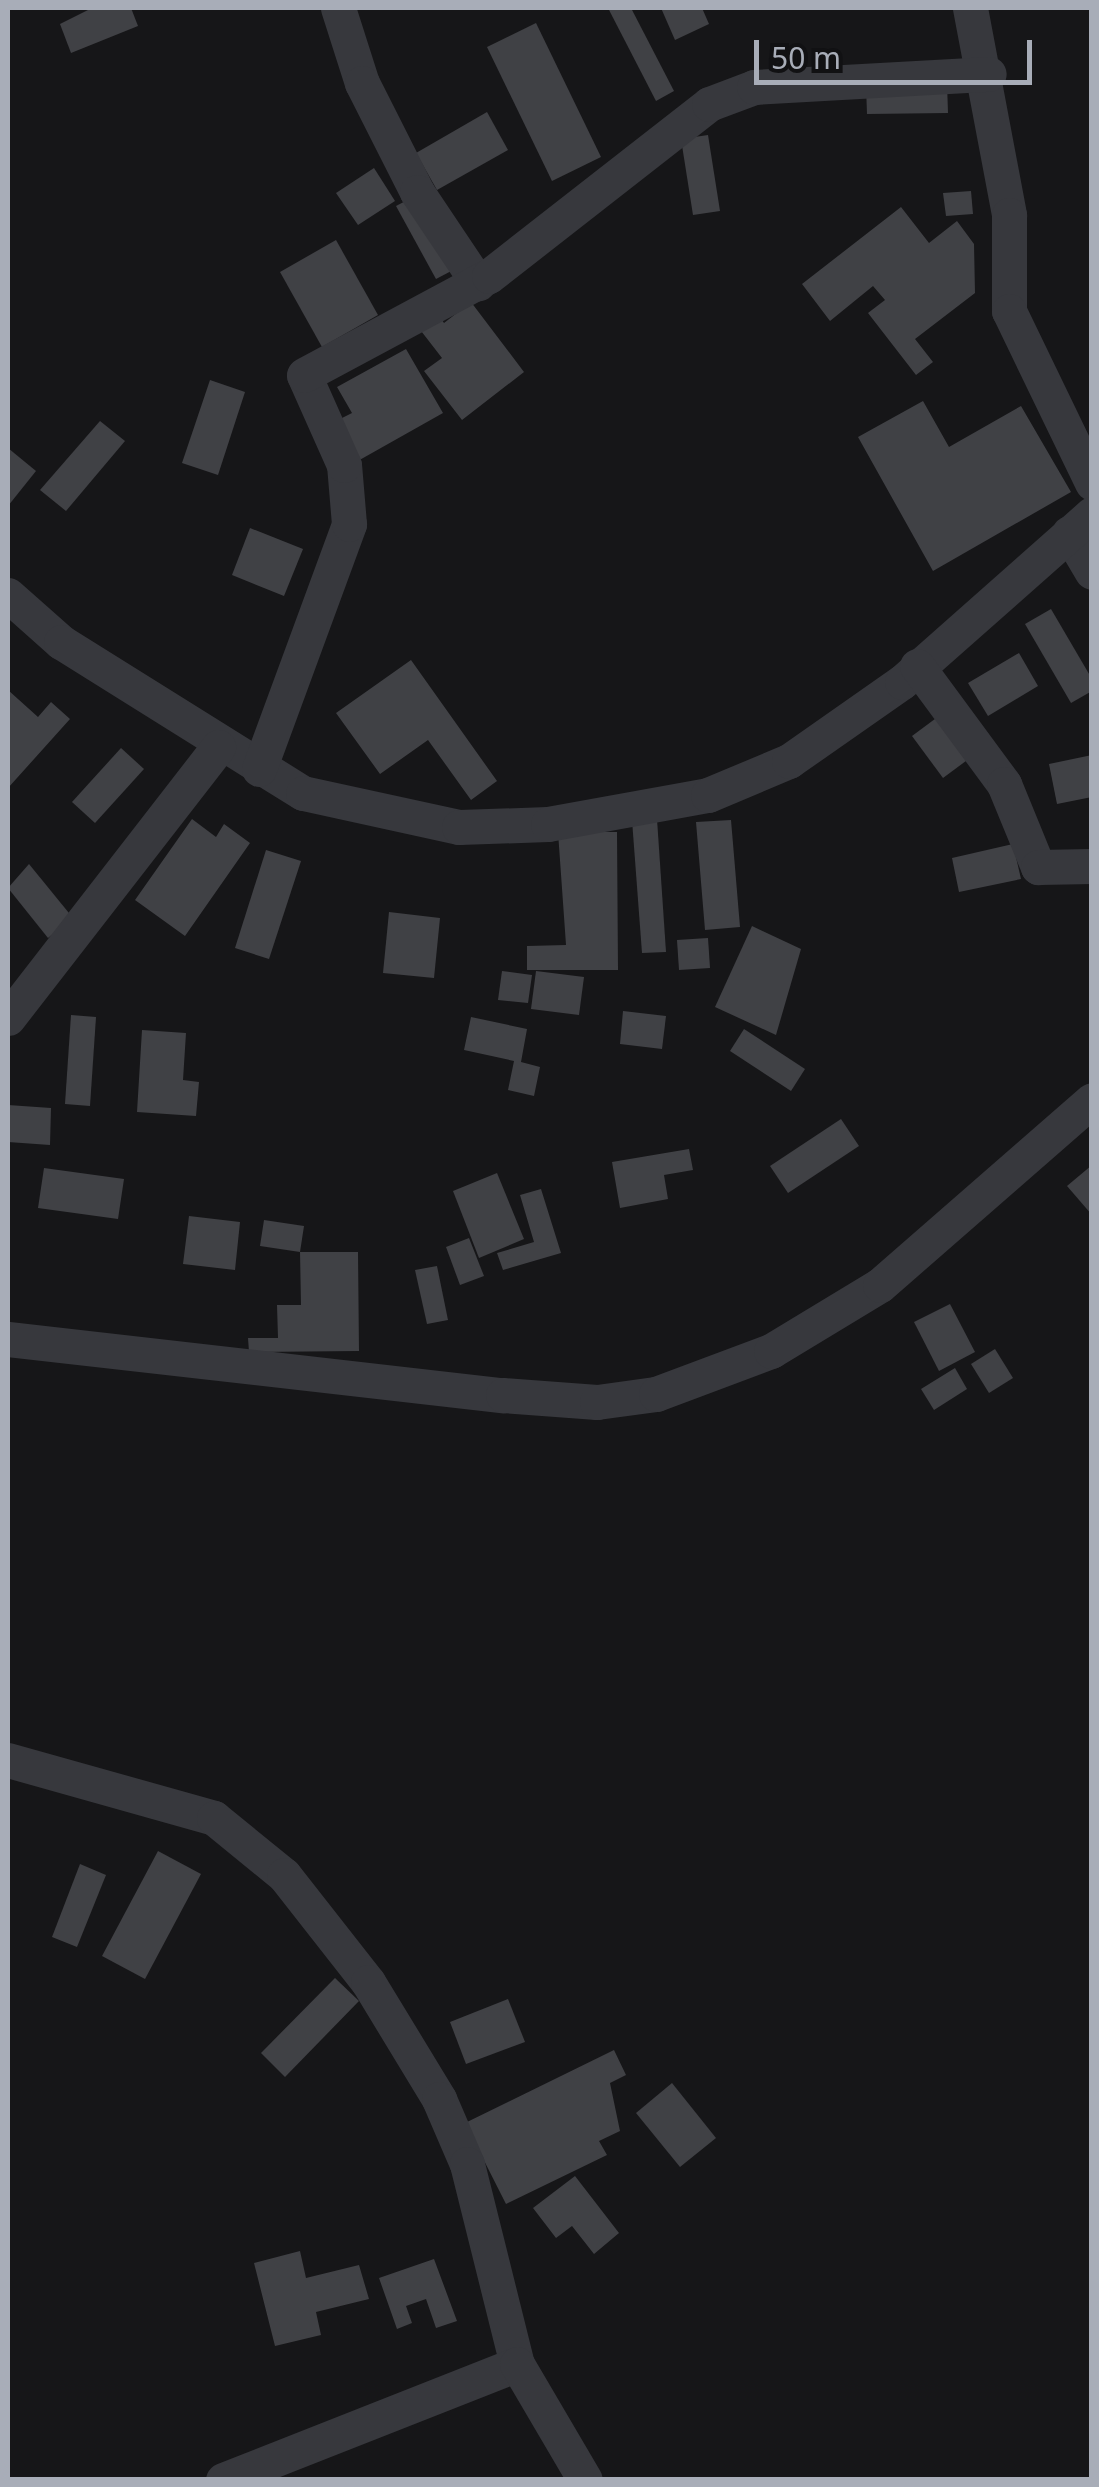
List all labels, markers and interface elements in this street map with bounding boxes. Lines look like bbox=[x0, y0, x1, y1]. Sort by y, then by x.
scale bar bbox=[759, 20, 1036, 82]
text: 50 m bbox=[771, 37, 841, 78]

